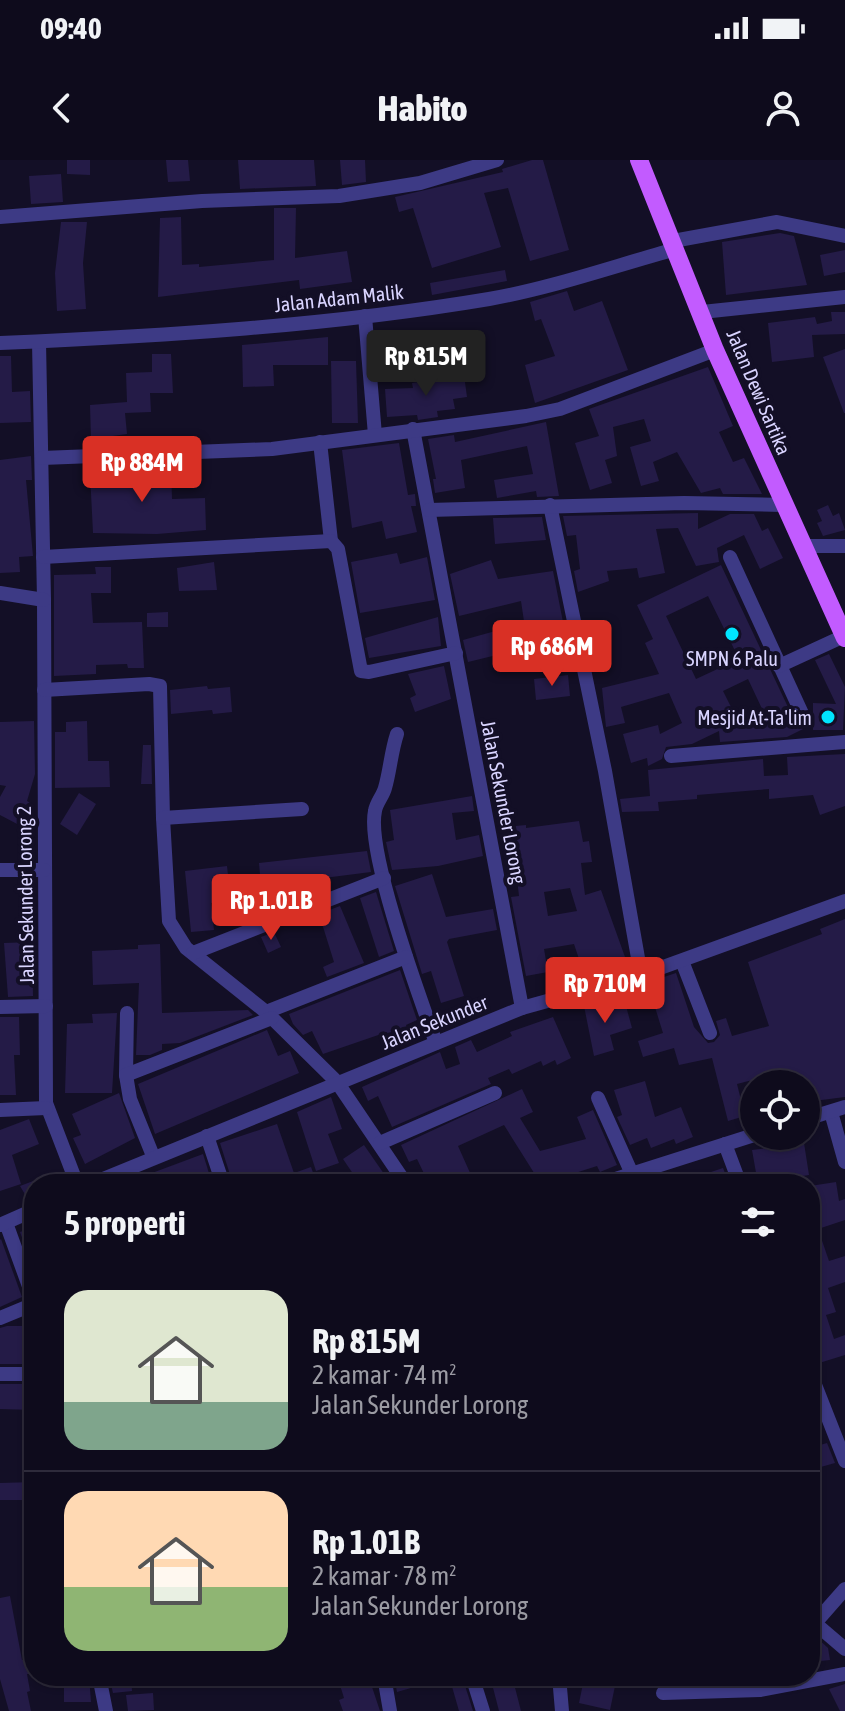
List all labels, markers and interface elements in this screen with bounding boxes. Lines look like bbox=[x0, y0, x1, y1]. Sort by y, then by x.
text: 09:40 bbox=[40, 11, 102, 45]
icon: back bbox=[40, 86, 84, 130]
icon: person bbox=[761, 86, 805, 130]
text: Habito bbox=[378, 87, 467, 129]
street label: Jalan Adam Malik bbox=[273, 280, 405, 316]
street label: Jalan Dewi Sartika bbox=[722, 326, 796, 458]
pin: Rp 815M bbox=[352, 330, 500, 398]
text: Rp 815M bbox=[385, 341, 467, 371]
pin: Rp 884M bbox=[68, 436, 216, 504]
text: Rp 884M bbox=[101, 447, 183, 477]
pin: Rp 686M bbox=[478, 620, 626, 688]
marker: SMPN 6 Palu bbox=[723, 625, 741, 643]
text: Rp 686M bbox=[511, 631, 593, 661]
place label: SMPN 6 Palu bbox=[686, 647, 778, 670]
place label: Mesjid At-Ta'lim bbox=[697, 706, 812, 729]
marker: Mesjid At-Ta'lim bbox=[819, 708, 837, 726]
street label: Jalan Sekunder Lorong bbox=[477, 718, 531, 886]
street label: Jalan Sekunder Lorong 2 bbox=[12, 806, 38, 984]
pin: Rp 1.01B bbox=[188, 874, 354, 942]
text: Rp 1.01B bbox=[230, 885, 312, 915]
pin: Rp 710M bbox=[531, 957, 679, 1025]
text: Rp 710M bbox=[564, 968, 646, 998]
street label: Jalan Sekunder bbox=[377, 990, 492, 1054]
map controls bbox=[740, 1070, 820, 1150]
button: locate bbox=[740, 1070, 820, 1150]
icon: filters bbox=[736, 1200, 780, 1244]
text: 5 properti bbox=[64, 1203, 186, 1242]
text: Rp 815M bbox=[312, 1321, 421, 1360]
icon: home bbox=[128, 1322, 224, 1418]
text: 2 kamar · 74 m² bbox=[312, 1360, 456, 1390]
text: Jalan Sekunder Lorong bbox=[312, 1390, 528, 1420]
text: Rp 1.01B bbox=[312, 1522, 420, 1561]
icon: home bbox=[128, 1523, 224, 1619]
text: 2 kamar · 78 m² bbox=[312, 1561, 456, 1591]
text: Jalan Sekunder Lorong bbox=[312, 1591, 528, 1621]

